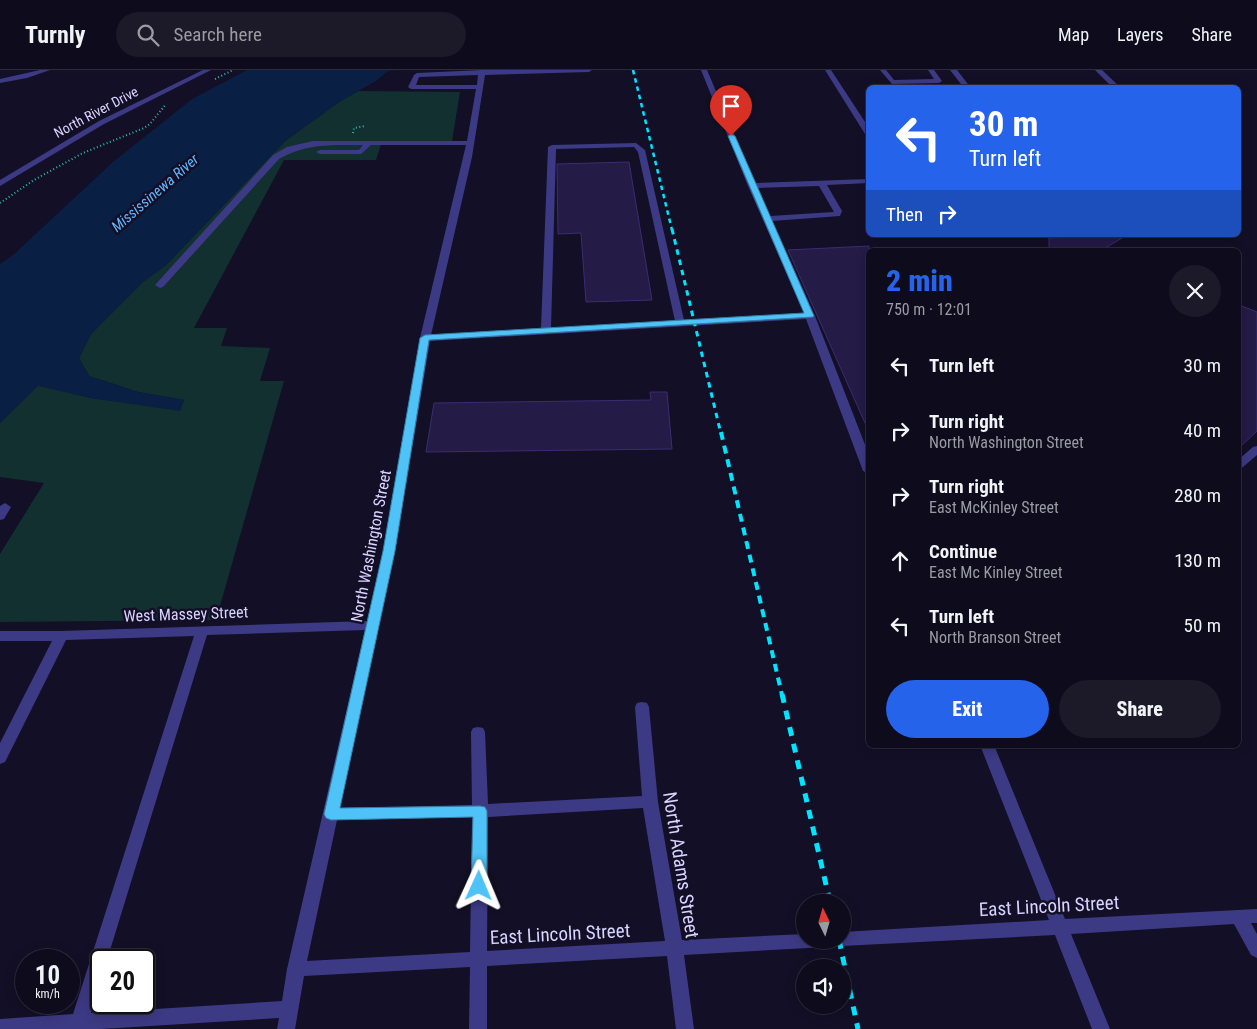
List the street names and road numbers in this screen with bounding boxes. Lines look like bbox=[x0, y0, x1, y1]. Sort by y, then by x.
street label: North River Drive bbox=[51, 83, 141, 141]
street label: North Washington Street bbox=[347, 468, 395, 624]
street label: West Massey Street bbox=[123, 602, 249, 626]
street label: North Adams Street bbox=[658, 790, 704, 940]
street label: East Lincoln Street bbox=[978, 891, 1120, 921]
street label: East Lincoln Street bbox=[489, 919, 631, 949]

